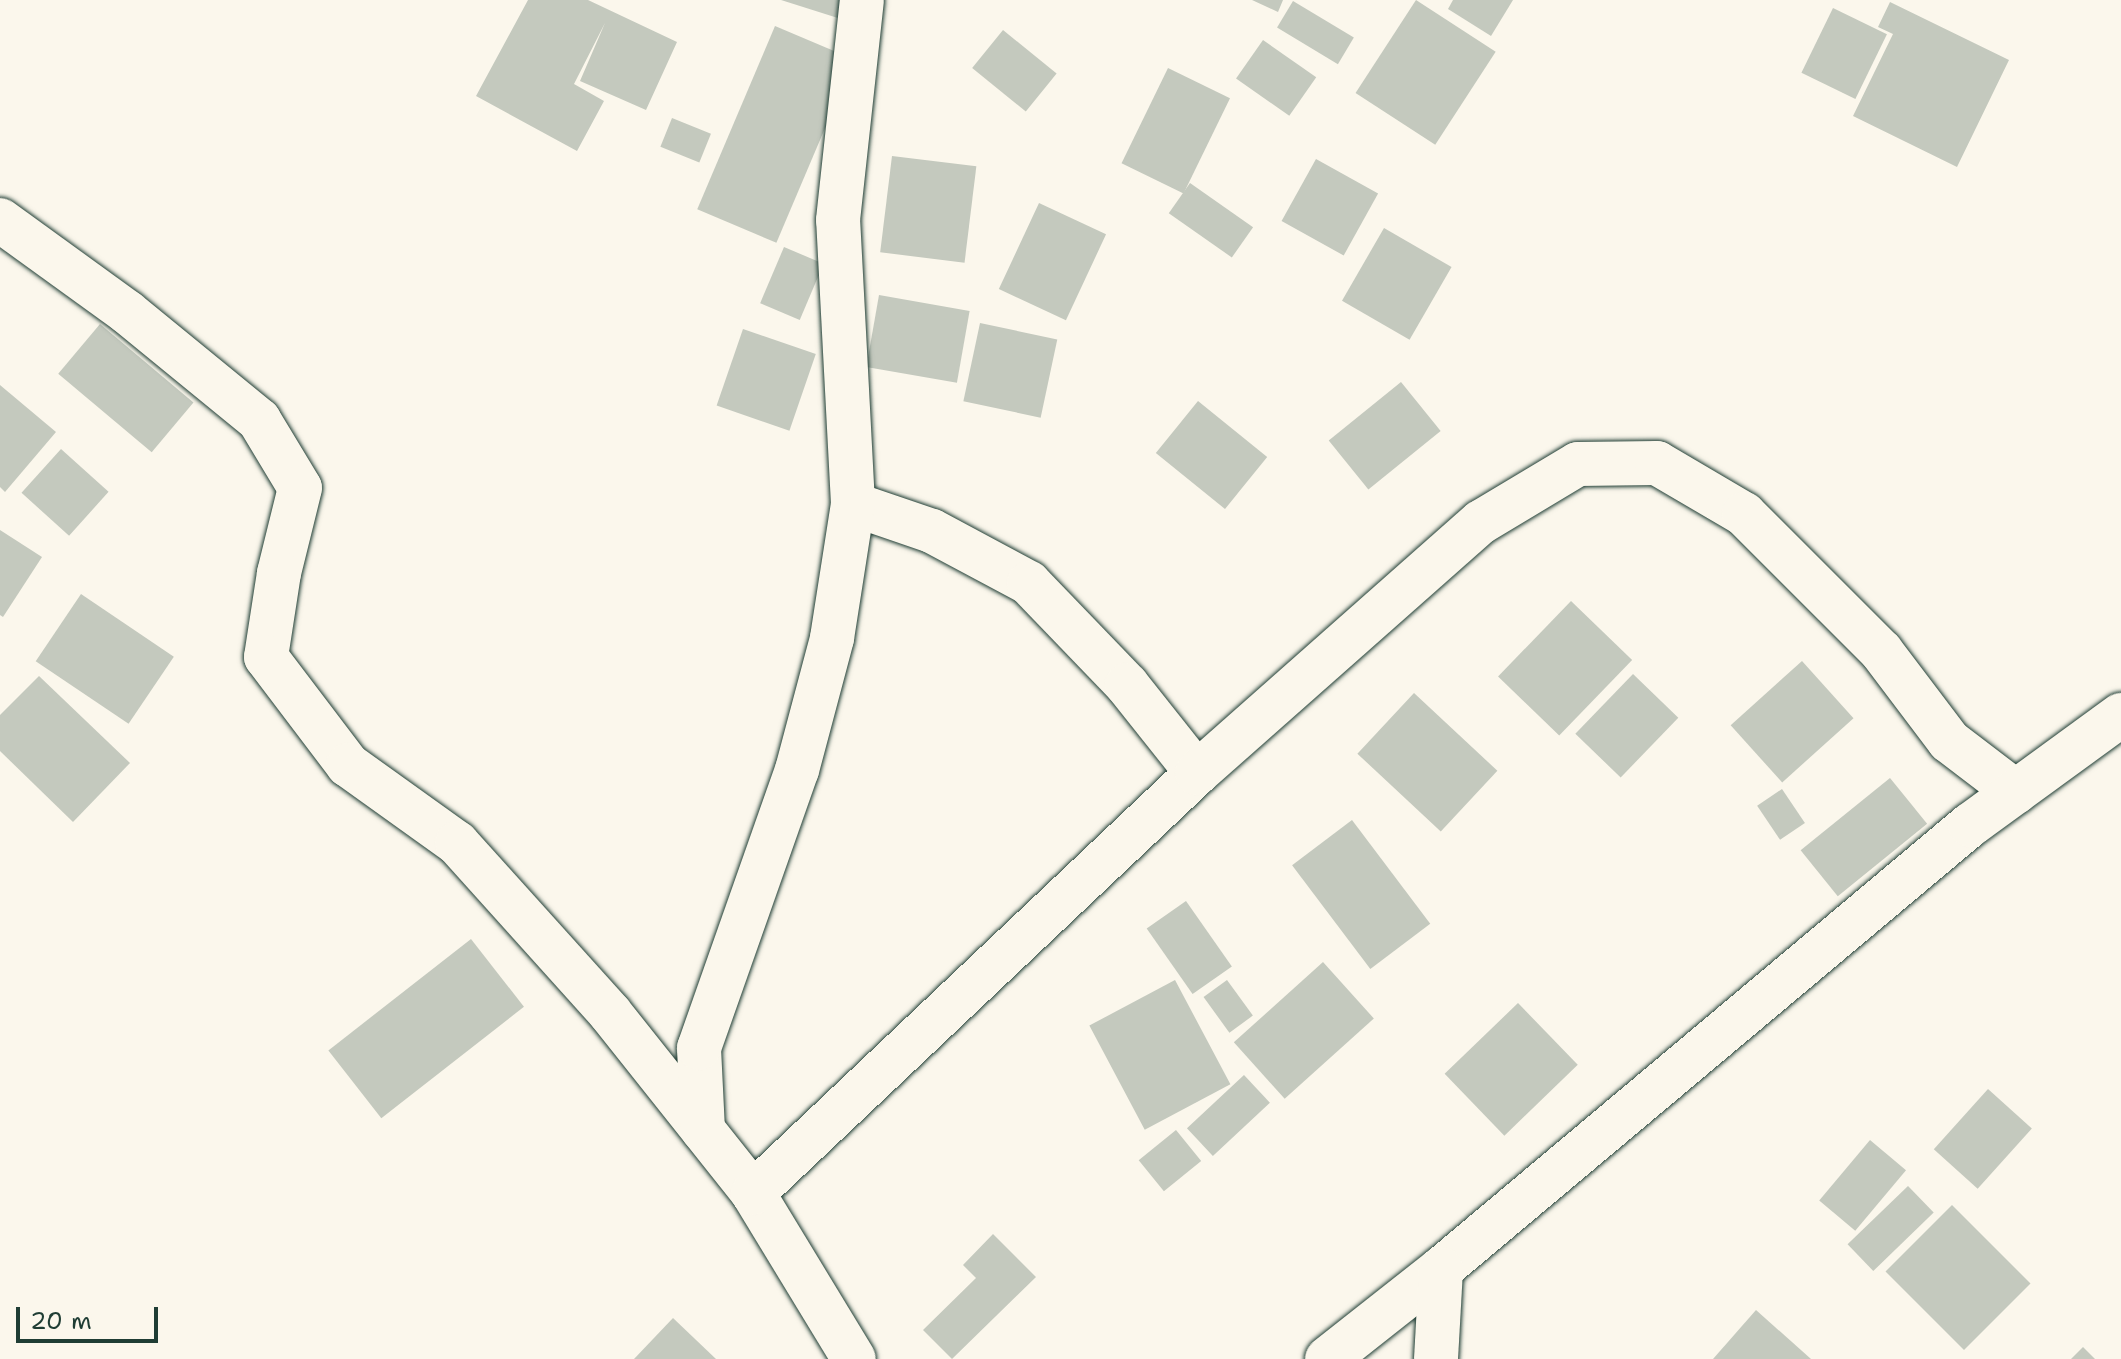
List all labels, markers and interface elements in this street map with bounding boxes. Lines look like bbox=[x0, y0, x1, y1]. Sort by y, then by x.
scale bar bbox=[20, 1291, 162, 1341]
text: 20 m bbox=[30, 1305, 92, 1337]

